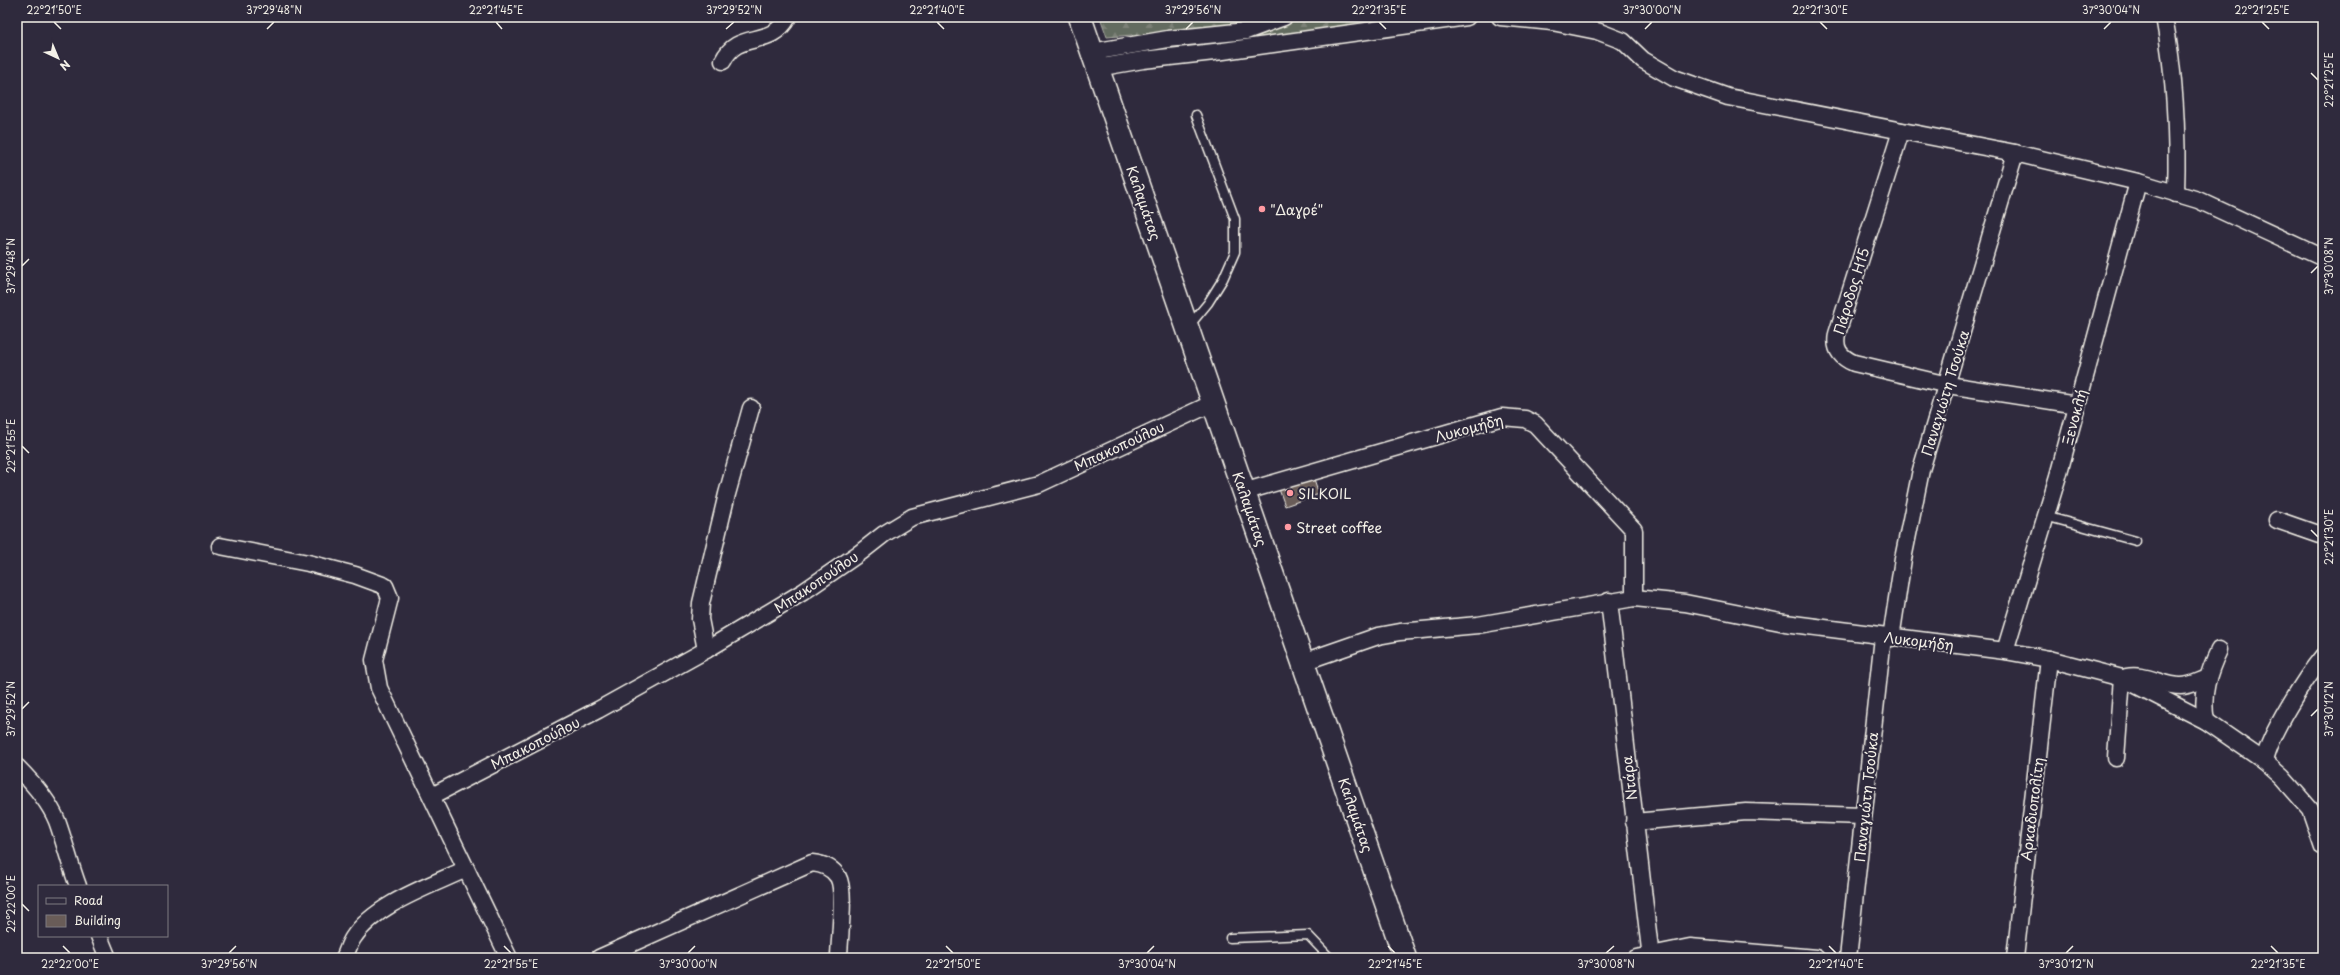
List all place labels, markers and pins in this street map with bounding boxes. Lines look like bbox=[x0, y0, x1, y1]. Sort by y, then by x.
place label: "Δαγρέ" bbox=[1270, 199, 1323, 220]
marker: "Δαγρέ" bbox=[1257, 204, 1267, 214]
place label: SILKOIL bbox=[1298, 483, 1351, 504]
marker: SILKOIL bbox=[1285, 488, 1295, 498]
place label: Street coffee bbox=[1296, 517, 1383, 538]
marker: Street coffee bbox=[1283, 522, 1293, 532]

